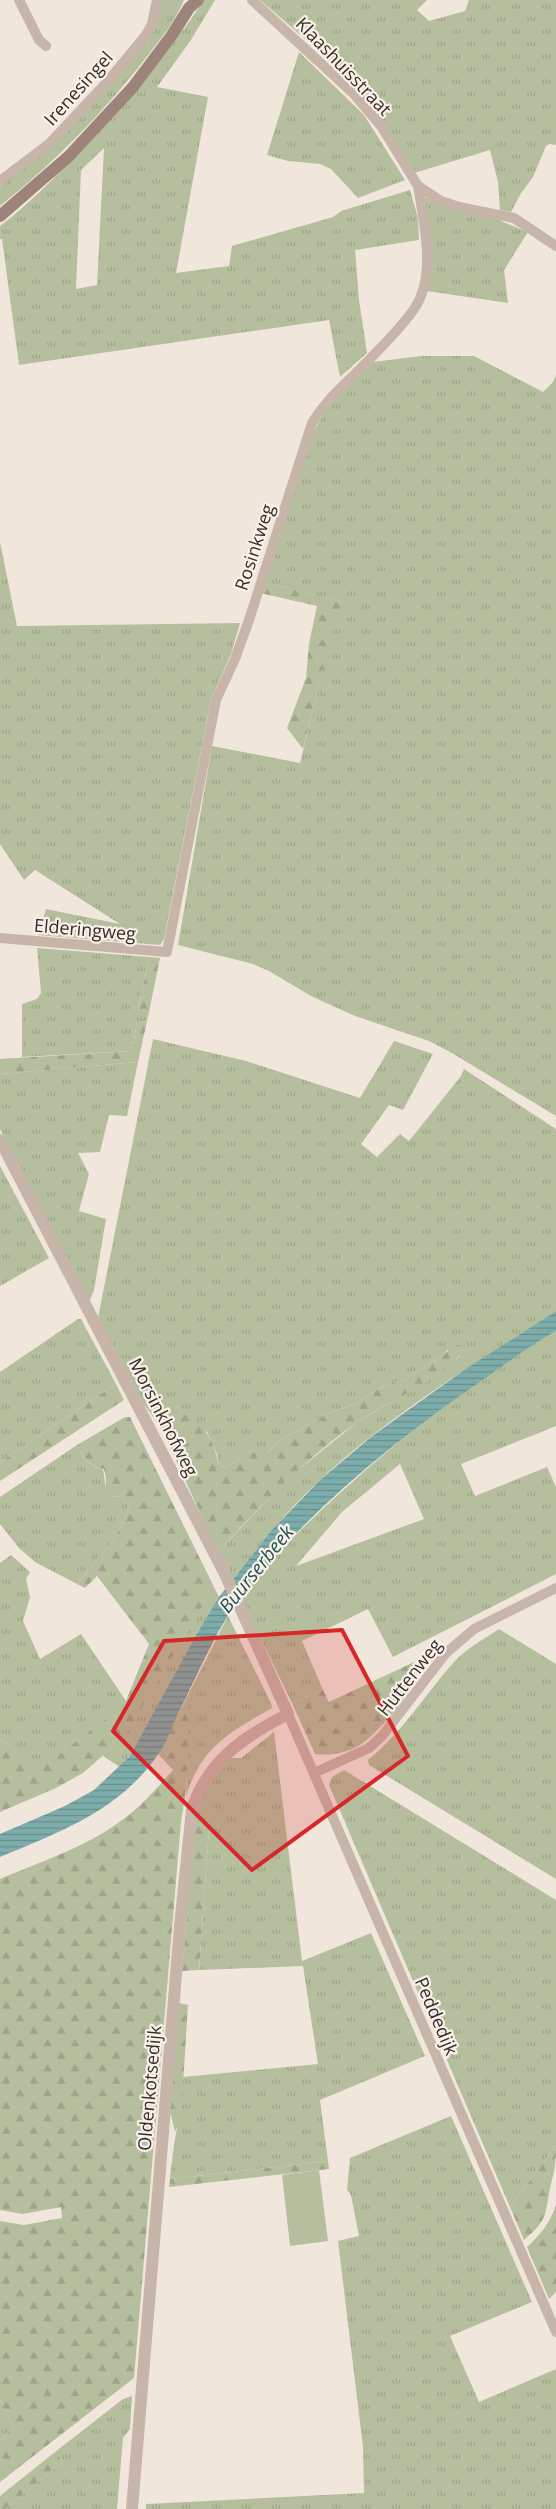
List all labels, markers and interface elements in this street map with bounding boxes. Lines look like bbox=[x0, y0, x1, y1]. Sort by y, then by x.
street label: Klaashuisstraat bbox=[291, 12, 397, 120]
street label: Irenesingel bbox=[38, 46, 118, 130]
street label: Rosinkweg bbox=[229, 501, 279, 593]
street label: Elderingweg bbox=[33, 913, 137, 945]
street label: Morsinkhofweg bbox=[124, 1354, 204, 1480]
water label: Buurserbeek bbox=[213, 1519, 300, 1618]
street label: Huttenweg bbox=[371, 1633, 447, 1721]
street label: Peddedijk bbox=[410, 1973, 464, 2059]
street label: Oldenkotsedijk bbox=[132, 2024, 166, 2152]

